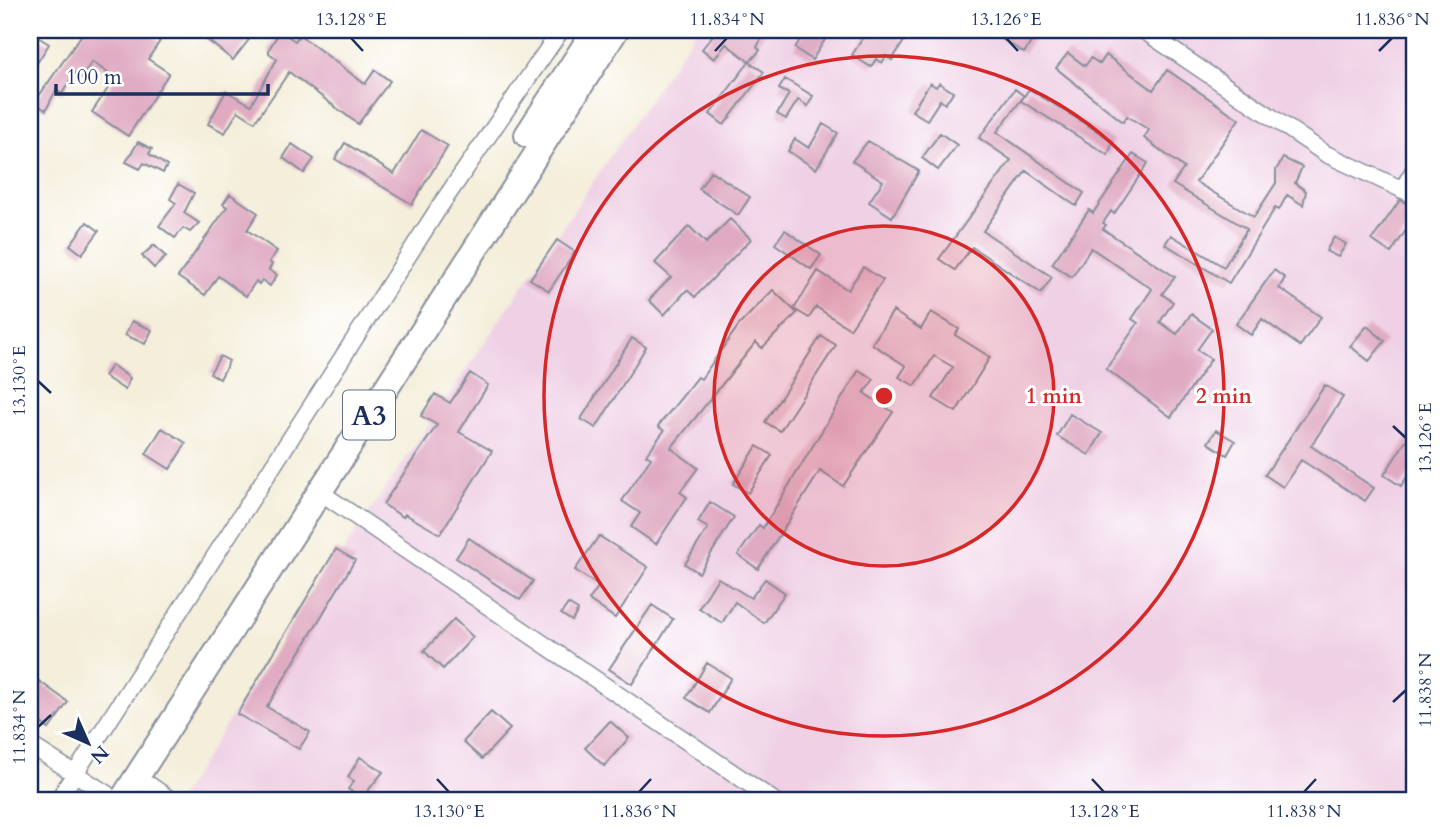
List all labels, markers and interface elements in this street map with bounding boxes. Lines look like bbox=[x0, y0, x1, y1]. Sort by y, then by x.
text: 13.128°E bbox=[316, 7, 387, 32]
text: 11.834°N bbox=[689, 7, 765, 32]
text: 13.126°E bbox=[971, 7, 1042, 32]
text: 11.836°N bbox=[1354, 7, 1430, 32]
scale bar bbox=[56, 52, 268, 96]
text: 100 m bbox=[66, 63, 122, 92]
text: 13.130°E bbox=[7, 346, 32, 417]
text: 1 min bbox=[1026, 382, 1082, 411]
text: 2 min bbox=[1196, 382, 1252, 411]
centre of rings bbox=[872, 384, 896, 408]
road number: A3 bbox=[343, 390, 395, 440]
text: 13.126°E bbox=[1413, 403, 1438, 474]
text: 11.838°N bbox=[1413, 652, 1438, 728]
text: 11.834°N bbox=[7, 689, 32, 765]
north arrow bbox=[52, 708, 122, 778]
text: N bbox=[84, 739, 114, 770]
text: 13.130°E bbox=[414, 799, 485, 824]
text: 11.836°N bbox=[601, 799, 677, 824]
text: 13.128°E bbox=[1069, 799, 1140, 824]
text: 11.838°N bbox=[1266, 799, 1342, 824]

